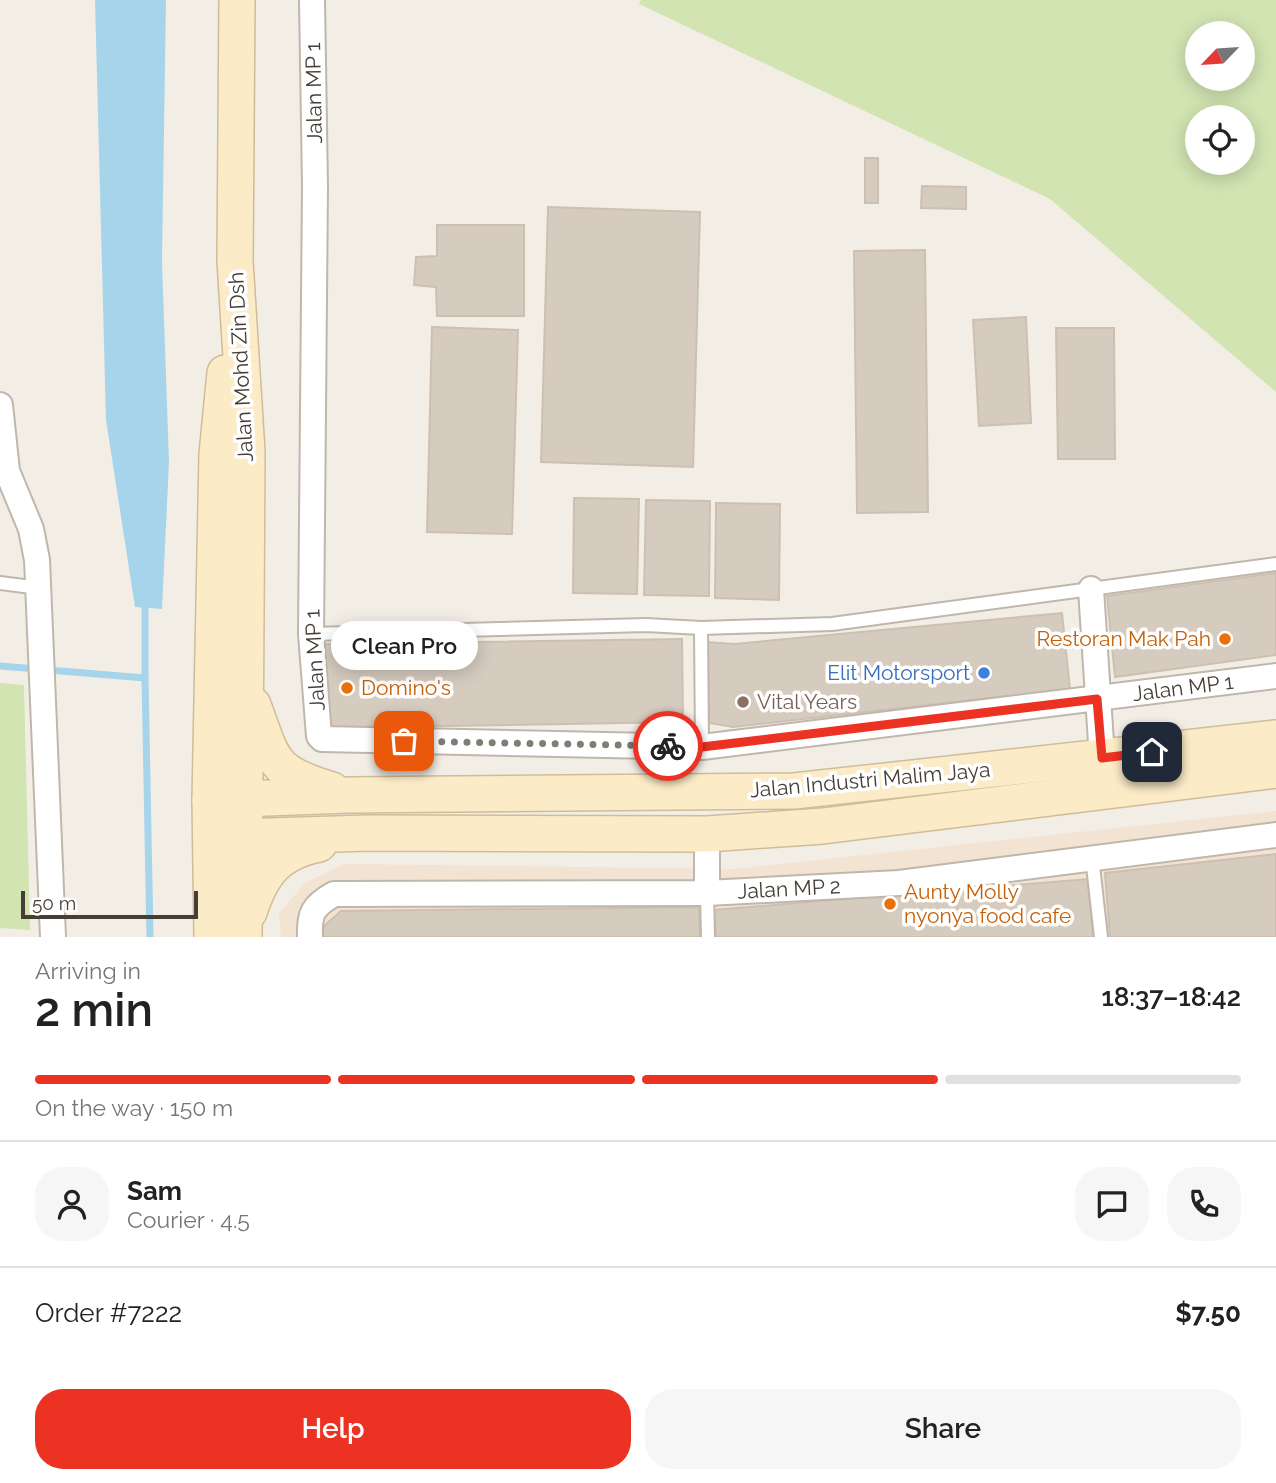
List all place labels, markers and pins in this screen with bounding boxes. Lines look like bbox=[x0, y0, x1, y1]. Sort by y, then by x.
callout: Clean Pro bbox=[330, 622, 478, 671]
place label: Restoran Mak Pah bbox=[1037, 626, 1211, 651]
marker: Restoran Mak Pah bbox=[1217, 631, 1233, 647]
place label: Elit Motorsport bbox=[827, 660, 970, 685]
marker: Elit Motorsport bbox=[976, 665, 992, 681]
place label: Domino's bbox=[361, 675, 451, 700]
marker: Domino's bbox=[339, 680, 355, 696]
place label: Vital Years bbox=[757, 689, 857, 714]
marker: Vital Years bbox=[735, 694, 751, 710]
pin bbox=[374, 711, 434, 771]
pin bbox=[1122, 722, 1182, 782]
place label: Aunty Molly nyonya food cafe bbox=[904, 879, 1071, 928]
marker: Aunty Molly nyonya food cafe bbox=[882, 896, 898, 912]

